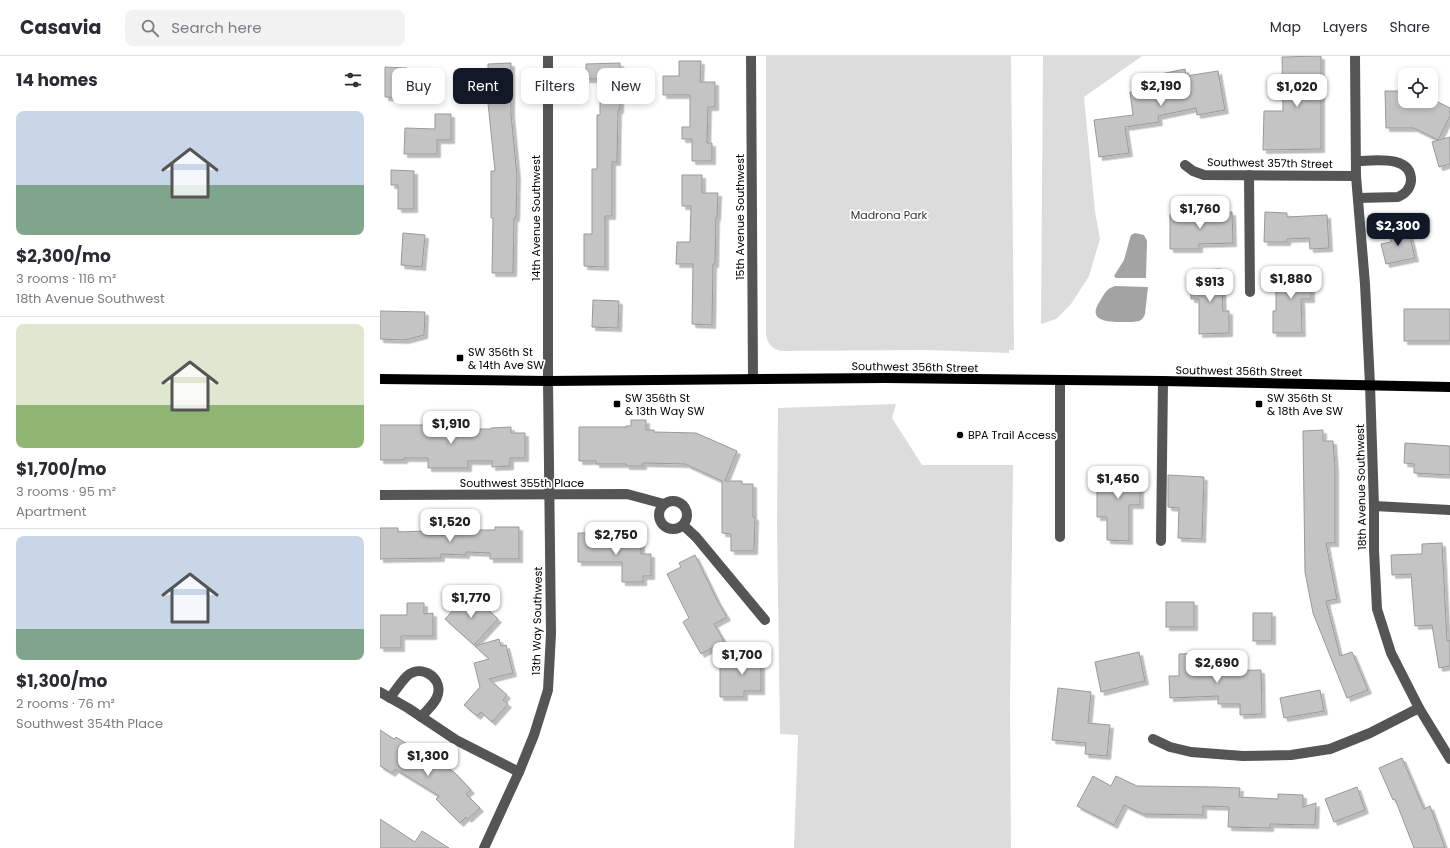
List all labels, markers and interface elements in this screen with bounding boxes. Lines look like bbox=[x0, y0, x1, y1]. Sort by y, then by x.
search box bbox=[125, 10, 405, 46]
text: Casavia bbox=[20, 14, 101, 41]
icon: search bbox=[139, 17, 161, 39]
text: Search here bbox=[171, 17, 262, 38]
text: Map bbox=[1270, 17, 1301, 37]
text: Layers bbox=[1323, 17, 1367, 37]
text: Share bbox=[1389, 17, 1430, 37]
text: 14 homes bbox=[16, 68, 98, 92]
chip: Buy bbox=[392, 68, 445, 104]
chip: Rent bbox=[453, 68, 513, 104]
chip: Filters bbox=[521, 68, 589, 104]
chip: New bbox=[597, 68, 655, 104]
map controls bbox=[1398, 68, 1438, 108]
button: locate bbox=[1398, 68, 1438, 108]
icon: filters bbox=[342, 69, 364, 91]
pin: $2,190 bbox=[1128, 73, 1194, 107]
pin: $1,020 bbox=[1264, 74, 1330, 108]
text: $2,190 bbox=[1140, 76, 1182, 95]
text: $1,020 bbox=[1276, 77, 1318, 96]
icon: home bbox=[154, 137, 226, 209]
street label: 15th Avenue Southwest bbox=[732, 154, 748, 280]
street label: Southwest 357th Street bbox=[1207, 154, 1333, 172]
street label: 14th Avenue Southwest bbox=[528, 155, 544, 281]
pin: $1,760 bbox=[1167, 196, 1233, 230]
text: $1,760 bbox=[1180, 199, 1220, 218]
park label: Madrona Park bbox=[851, 207, 928, 223]
pin: $2,300 bbox=[1365, 213, 1431, 247]
text: $2,300 bbox=[1376, 216, 1420, 235]
text: $2,300/mo bbox=[16, 244, 111, 268]
pin: $1,880 bbox=[1258, 266, 1324, 300]
text: 3 rooms · 116 m² bbox=[16, 269, 116, 288]
pin: $913 bbox=[1186, 269, 1234, 303]
text: $1,880 bbox=[1270, 269, 1312, 288]
text: $913 bbox=[1195, 272, 1225, 291]
text: 18th Avenue Southwest bbox=[16, 289, 165, 308]
place label: SW 356th St & 14th Ave SW bbox=[468, 344, 544, 373]
icon: home bbox=[154, 350, 226, 422]
marker: SW 356th St & 14th Ave SW bbox=[455, 353, 465, 363]
street label: Southwest 356th Street bbox=[852, 358, 978, 376]
street label: Southwest 356th Street bbox=[1176, 362, 1302, 380]
place label: SW 356th St & 13th Way SW bbox=[625, 390, 705, 419]
place label: SW 356th St & 18th Ave SW bbox=[1267, 390, 1343, 419]
marker: SW 356th St & 13th Way SW bbox=[612, 399, 622, 409]
marker: SW 356th St & 18th Ave SW bbox=[1254, 399, 1264, 409]
pin: $1,910 bbox=[418, 411, 484, 445]
text: $1,910 bbox=[432, 414, 470, 433]
street label: 18th Avenue Southwest bbox=[1352, 424, 1370, 550]
place label: BPA Trail Access bbox=[968, 427, 1057, 443]
marker: BPA Trail Access bbox=[955, 430, 965, 440]
text: $1,700/mo bbox=[16, 457, 106, 481]
pin: $1,450 bbox=[1085, 466, 1151, 500]
text: $1,450 bbox=[1097, 469, 1139, 488]
street label: Southwest 355th Place bbox=[460, 475, 584, 491]
text: 3 rooms · 95 m² bbox=[16, 482, 116, 501]
text: Apartment bbox=[16, 502, 86, 521]
pin: $1,520 bbox=[417, 509, 483, 543]
text: $1,520 bbox=[429, 512, 471, 531]
pin: $2,750 bbox=[583, 522, 649, 556]
text: $2,750 bbox=[594, 525, 638, 544]
icon: home bbox=[154, 562, 226, 634]
street label: 13th Way Southwest bbox=[528, 567, 546, 675]
pin: $1,770 bbox=[438, 585, 504, 619]
text: $1,770 bbox=[451, 588, 491, 607]
pin: $1,700 bbox=[709, 642, 775, 676]
text: $1,700 bbox=[721, 645, 763, 664]
pin: $2,690 bbox=[1184, 650, 1250, 684]
text: $2,690 bbox=[1195, 653, 1239, 672]
text: $1,300/mo bbox=[16, 669, 107, 693]
text: 2 rooms · 76 m² bbox=[16, 694, 115, 713]
text: Southwest 354th Place bbox=[16, 714, 163, 733]
pin: $1,300 bbox=[395, 743, 461, 777]
text: $1,300 bbox=[407, 746, 449, 765]

